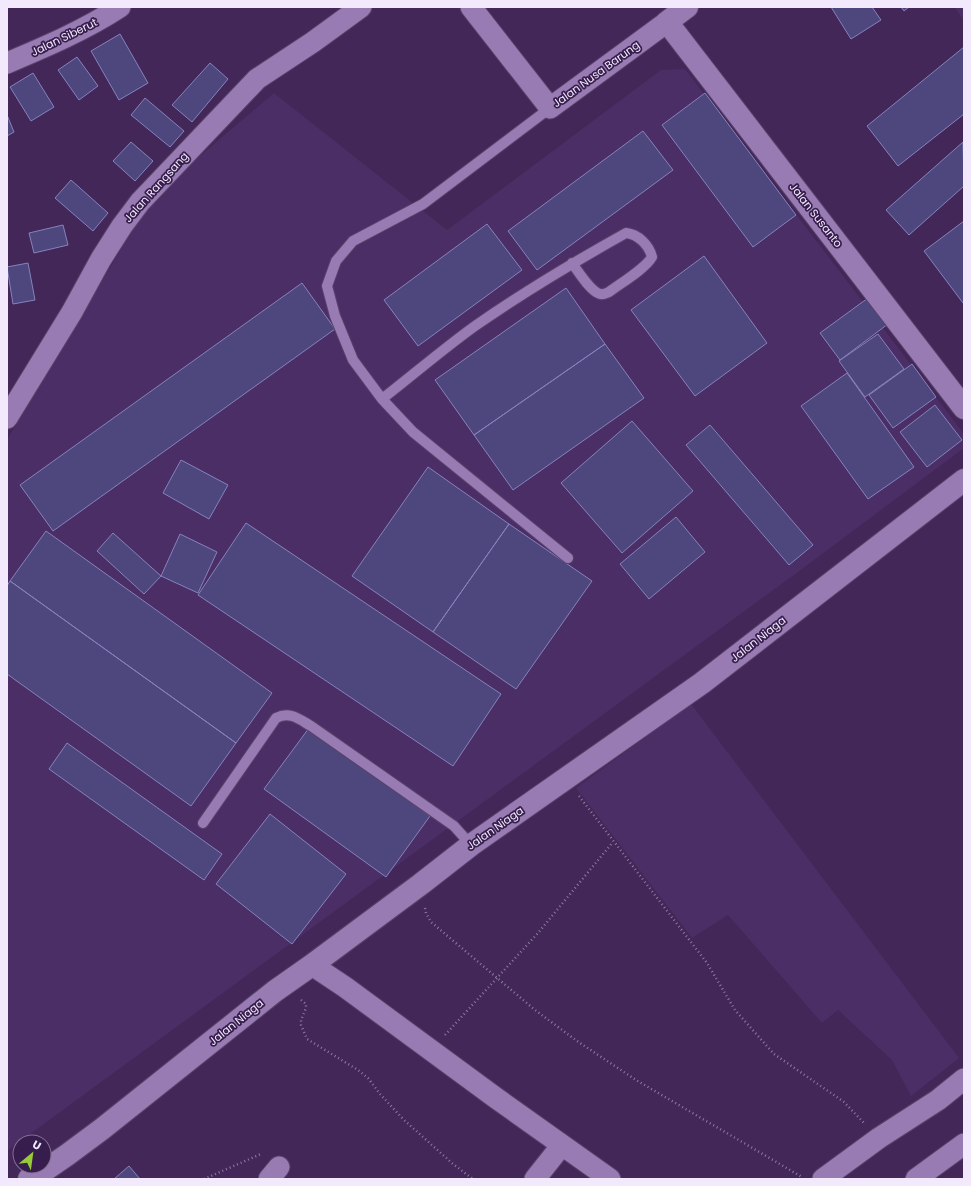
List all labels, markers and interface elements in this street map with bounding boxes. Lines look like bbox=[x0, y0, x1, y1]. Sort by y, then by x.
street label: Jalan Siberut bbox=[28, 14, 100, 60]
street label: Jalan Nusa Barung bbox=[549, 37, 643, 111]
street label: Jalan Rangsang bbox=[120, 148, 192, 226]
street label: Jalan Susanto bbox=[786, 179, 846, 251]
street label: Jalan Niaga bbox=[727, 612, 789, 666]
street label: Jalan Niaga bbox=[463, 802, 527, 854]
street label: Jalan Niaga bbox=[205, 995, 267, 1049]
north arrow bbox=[12, 1134, 52, 1174]
text: U bbox=[30, 1136, 44, 1154]

